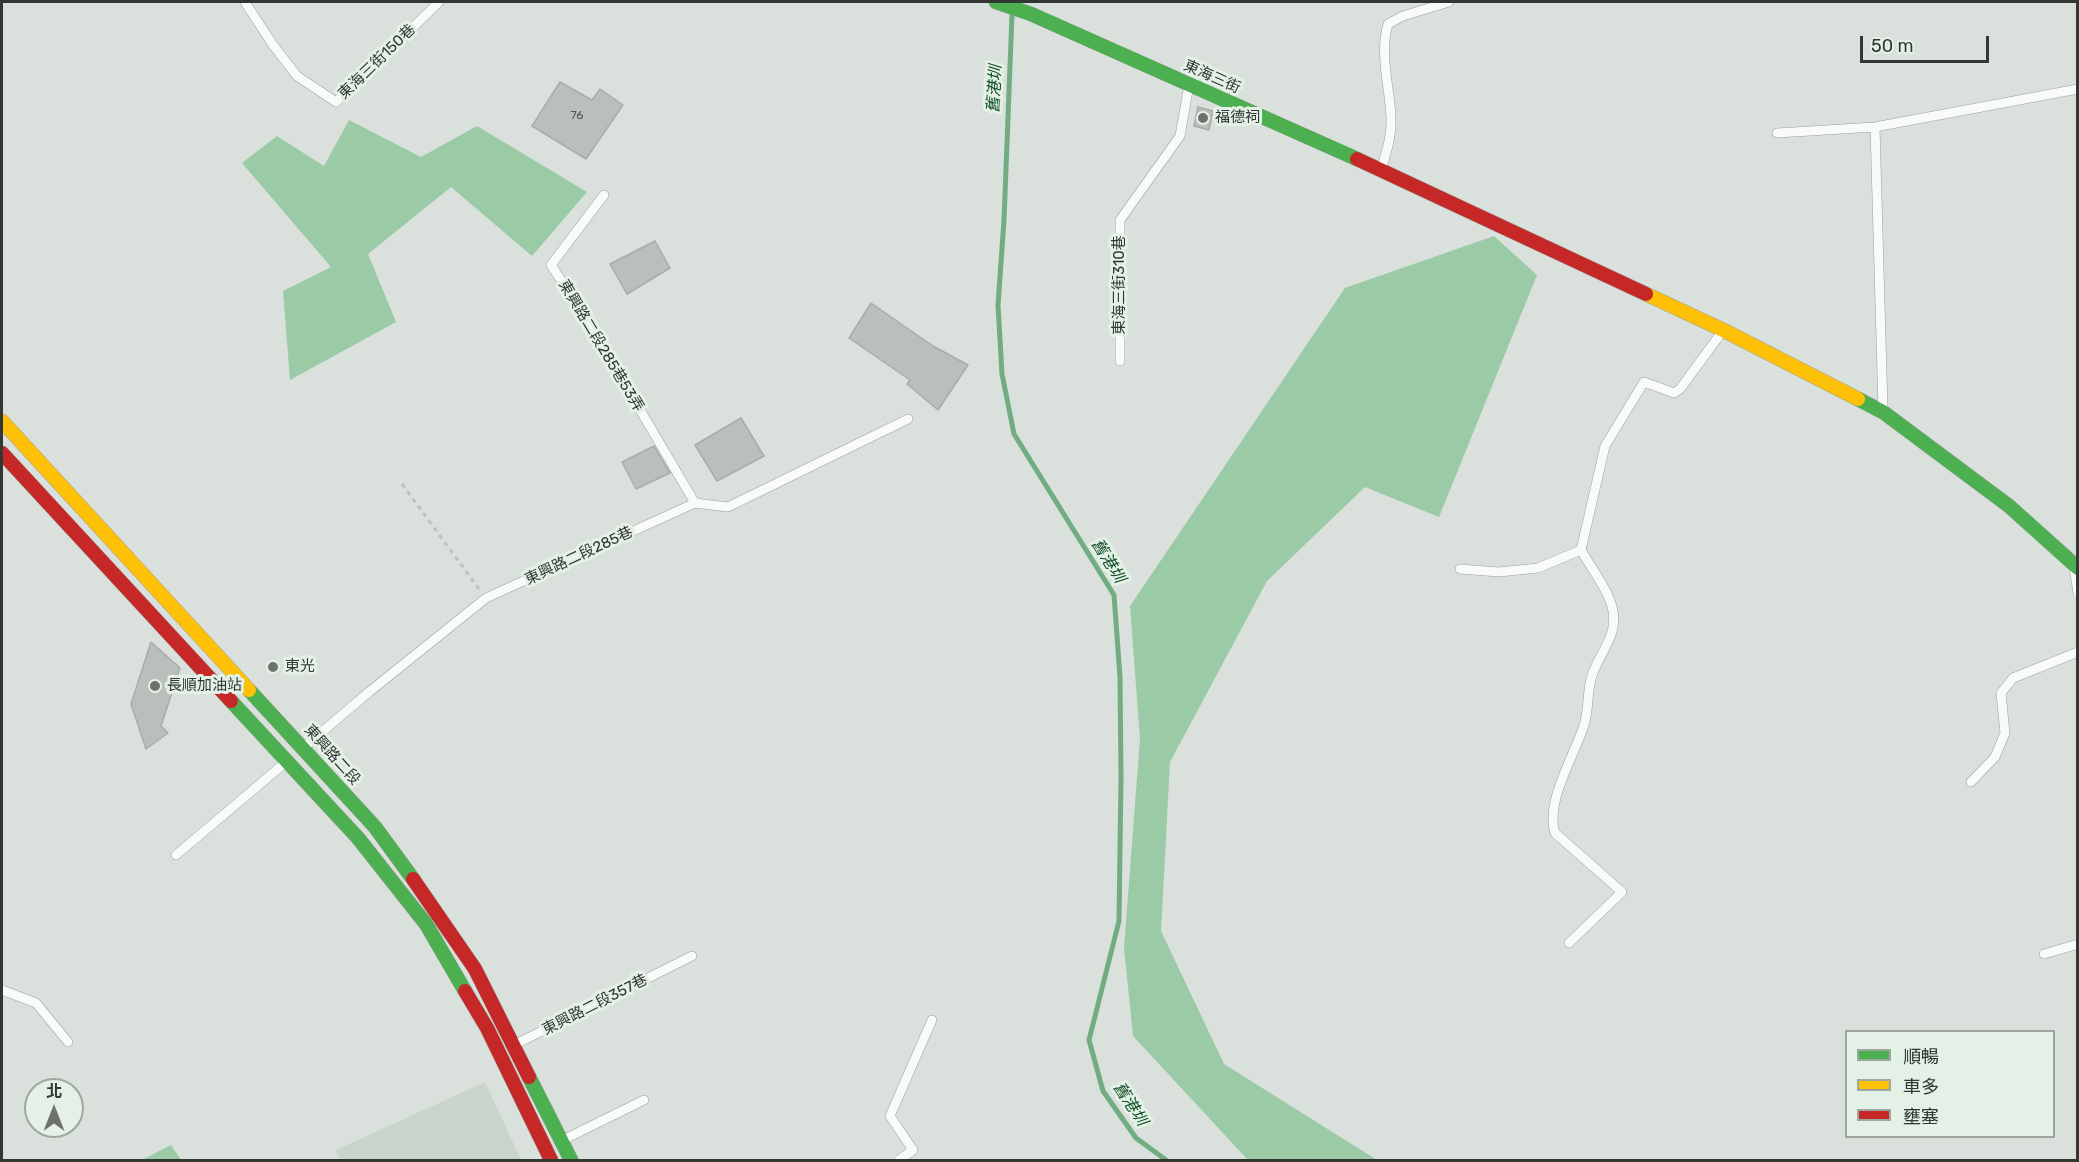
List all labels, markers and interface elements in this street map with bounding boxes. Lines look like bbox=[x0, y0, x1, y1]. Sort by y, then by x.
street label: 東海三街150巷 bbox=[335, 21, 419, 103]
scale bar bbox=[1863, 24, 1992, 62]
text: 50 m bbox=[1871, 35, 1914, 57]
street label: 東海三街 bbox=[1181, 57, 1243, 97]
water label: 舊港圳 bbox=[984, 65, 1006, 113]
house number: 76 bbox=[570, 109, 584, 123]
place label: 福德祠 bbox=[1215, 109, 1260, 127]
marker: 福德祠 bbox=[1196, 111, 1210, 125]
street label: 東海三街310巷 bbox=[1111, 235, 1129, 335]
street label: 東興路二段285巷53弄 bbox=[555, 277, 647, 415]
street label: 東興路二段285巷 bbox=[522, 523, 636, 589]
water label: 舊港圳 bbox=[1087, 536, 1129, 586]
place label: 東光 bbox=[285, 658, 315, 676]
marker: 東光 bbox=[266, 660, 280, 674]
place label: 長順加油站 bbox=[167, 677, 242, 695]
marker: 長順加油站 bbox=[148, 679, 162, 693]
street label: 東興路二段 bbox=[300, 721, 364, 789]
street label: 東興路二段357巷 bbox=[539, 971, 651, 1039]
legend bbox=[1845, 1030, 2055, 1138]
text: 順暢 bbox=[1903, 1046, 1939, 1068]
text: 車多 bbox=[1903, 1076, 1939, 1098]
north arrow bbox=[24, 1078, 84, 1138]
water label: 舊港圳 bbox=[1109, 1079, 1151, 1129]
text: 北 bbox=[46, 1082, 62, 1101]
text: 壅塞 bbox=[1903, 1106, 1939, 1128]

